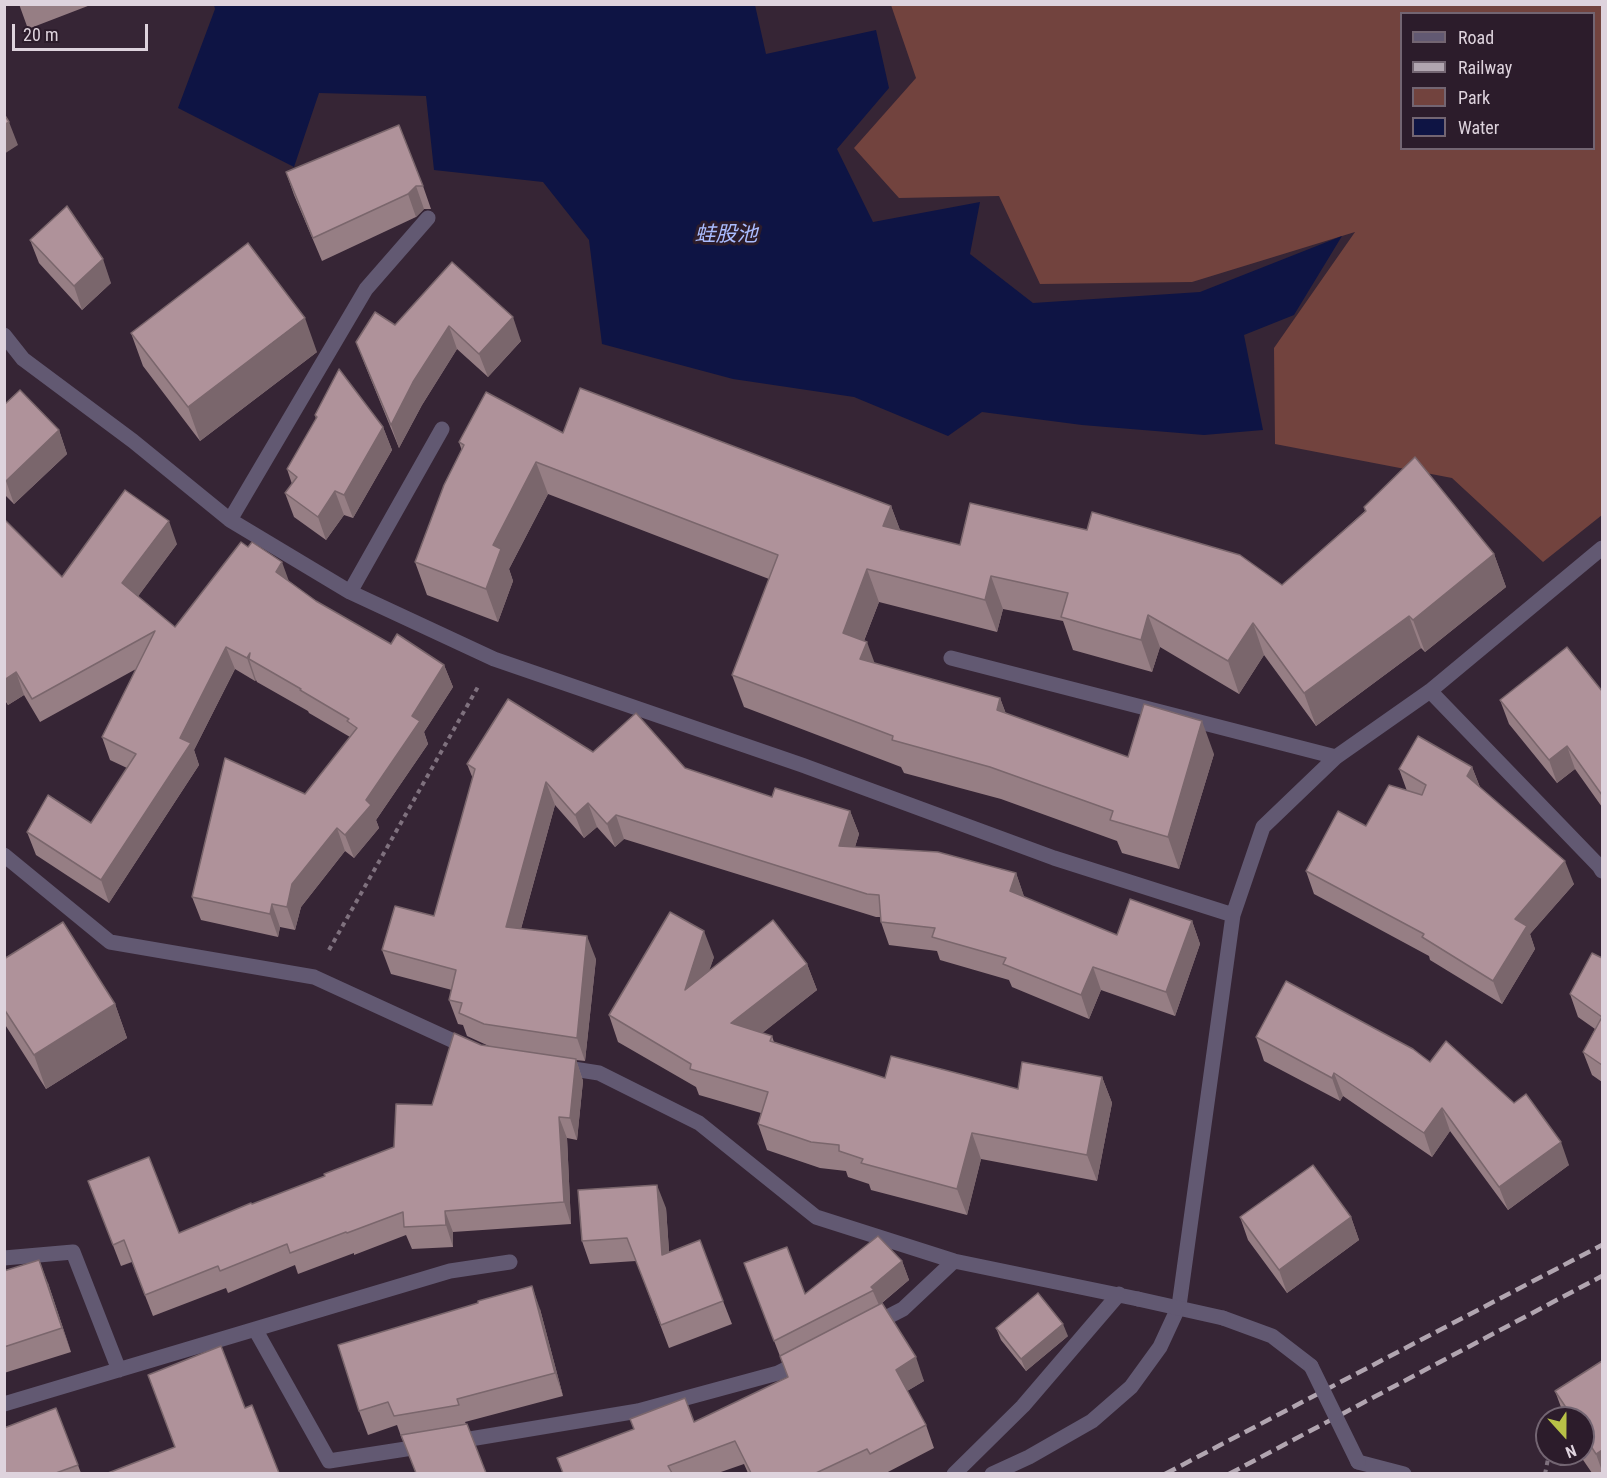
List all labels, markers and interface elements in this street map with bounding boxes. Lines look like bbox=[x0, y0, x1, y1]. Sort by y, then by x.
scale bar bbox=[15, 12, 152, 50]
legend bbox=[1400, 12, 1595, 150]
text: 20 m bbox=[23, 24, 58, 45]
text: Road bbox=[1458, 27, 1494, 48]
text: Railway bbox=[1458, 57, 1512, 78]
text: Park bbox=[1458, 87, 1490, 108]
text: Water bbox=[1458, 117, 1499, 138]
water label: 蛙股池 bbox=[695, 223, 757, 249]
north arrow bbox=[1535, 1406, 1595, 1466]
text: N bbox=[1563, 1441, 1579, 1462]

